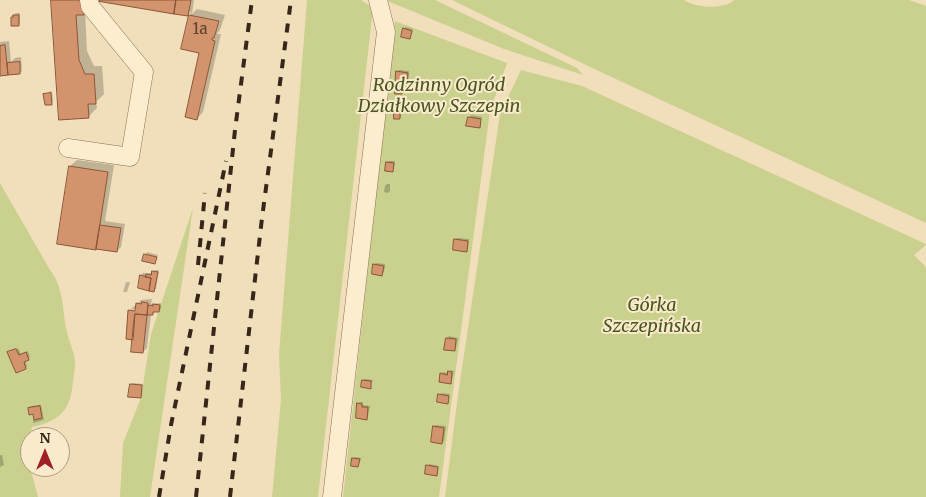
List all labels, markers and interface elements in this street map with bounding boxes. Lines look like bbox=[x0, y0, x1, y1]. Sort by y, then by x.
house number: 1a bbox=[193, 21, 207, 39]
park label: Rodzinny Ogród Działkowy Szczepin bbox=[358, 75, 520, 118]
park label: Górka Szczepińska bbox=[603, 295, 701, 338]
north arrow bbox=[20, 427, 70, 477]
text: N bbox=[39, 429, 51, 447]

